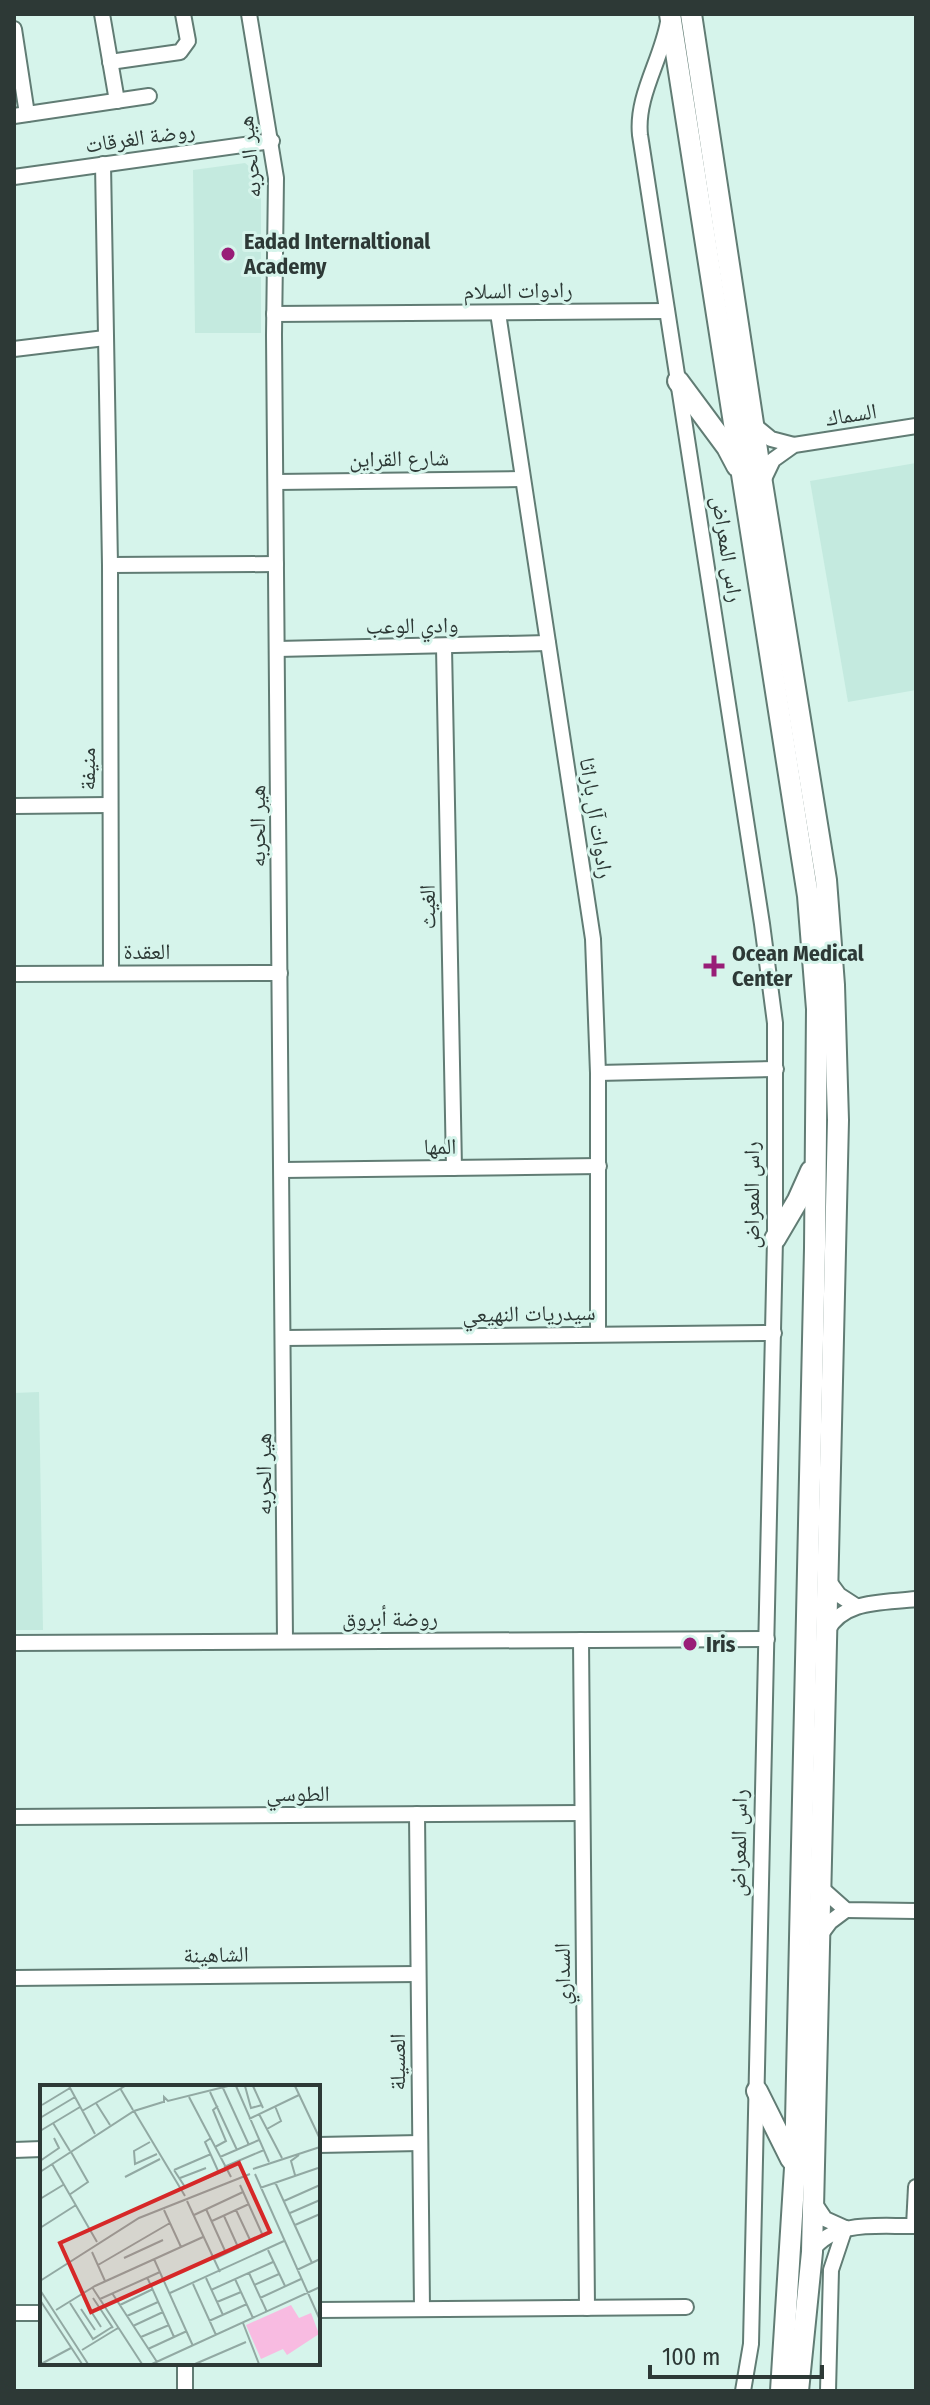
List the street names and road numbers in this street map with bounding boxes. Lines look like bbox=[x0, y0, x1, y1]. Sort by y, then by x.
street label: هير الحربه bbox=[232, 114, 267, 199]
street label: روضة الغرقات bbox=[83, 116, 197, 159]
street label: رادوات السلام bbox=[463, 276, 573, 306]
street label: السماك bbox=[824, 397, 879, 432]
street label: شارع القراين bbox=[349, 444, 449, 473]
street label: راس المعراض bbox=[706, 494, 749, 604]
street label: وادي الوعب bbox=[365, 611, 459, 643]
street label: منيفة bbox=[74, 748, 101, 790]
street label: رادوات آل باراثا bbox=[574, 755, 619, 881]
street label: هير الحربه bbox=[244, 785, 271, 867]
street label: الغيث bbox=[414, 884, 441, 930]
street label: العقدة bbox=[124, 938, 170, 965]
street label: المها bbox=[423, 1133, 457, 1160]
street label: راس المعراض bbox=[738, 1141, 765, 1249]
street label: سيدريات النهيعي bbox=[462, 1299, 596, 1332]
street label: هير الحربه bbox=[250, 1433, 277, 1515]
street label: روضة أبروق bbox=[342, 1605, 438, 1632]
street label: الطوسي bbox=[266, 1780, 330, 1811]
street label: راس المعراض bbox=[724, 1789, 753, 1897]
street label: الشاهينة bbox=[183, 1940, 249, 1969]
street label: السداري bbox=[548, 1943, 580, 2005]
street label: العسيلة bbox=[384, 2034, 411, 2090]

